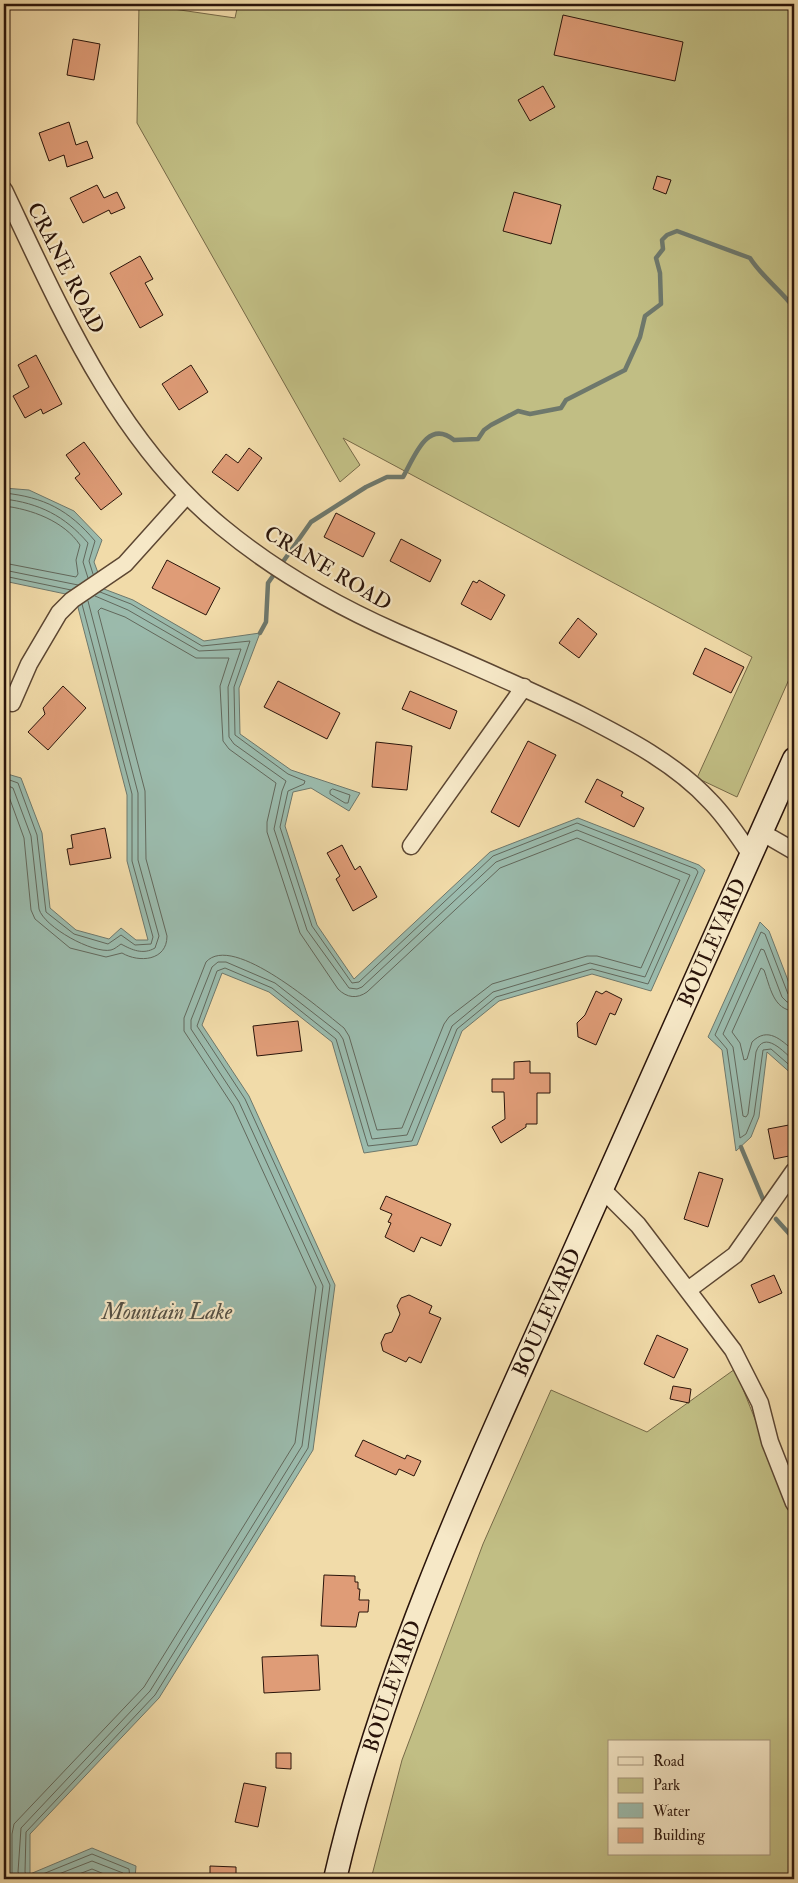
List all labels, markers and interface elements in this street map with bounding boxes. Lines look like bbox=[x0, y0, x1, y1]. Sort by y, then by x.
street label: CRANE ROAD bbox=[21, 198, 110, 339]
street label: CRANE ROAD bbox=[259, 520, 396, 617]
street label: BOULEVARD bbox=[672, 874, 753, 1011]
street label: BOULEVARD bbox=[506, 1244, 588, 1381]
water label: Mountain Lake bbox=[100, 1298, 233, 1326]
street label: BOULEVARD bbox=[357, 1617, 428, 1756]
legend bbox=[608, 1740, 770, 1856]
text: Road bbox=[653, 1752, 685, 1771]
text: Park bbox=[653, 1776, 680, 1795]
text: Water bbox=[652, 1802, 690, 1821]
text: Building bbox=[653, 1826, 705, 1845]

